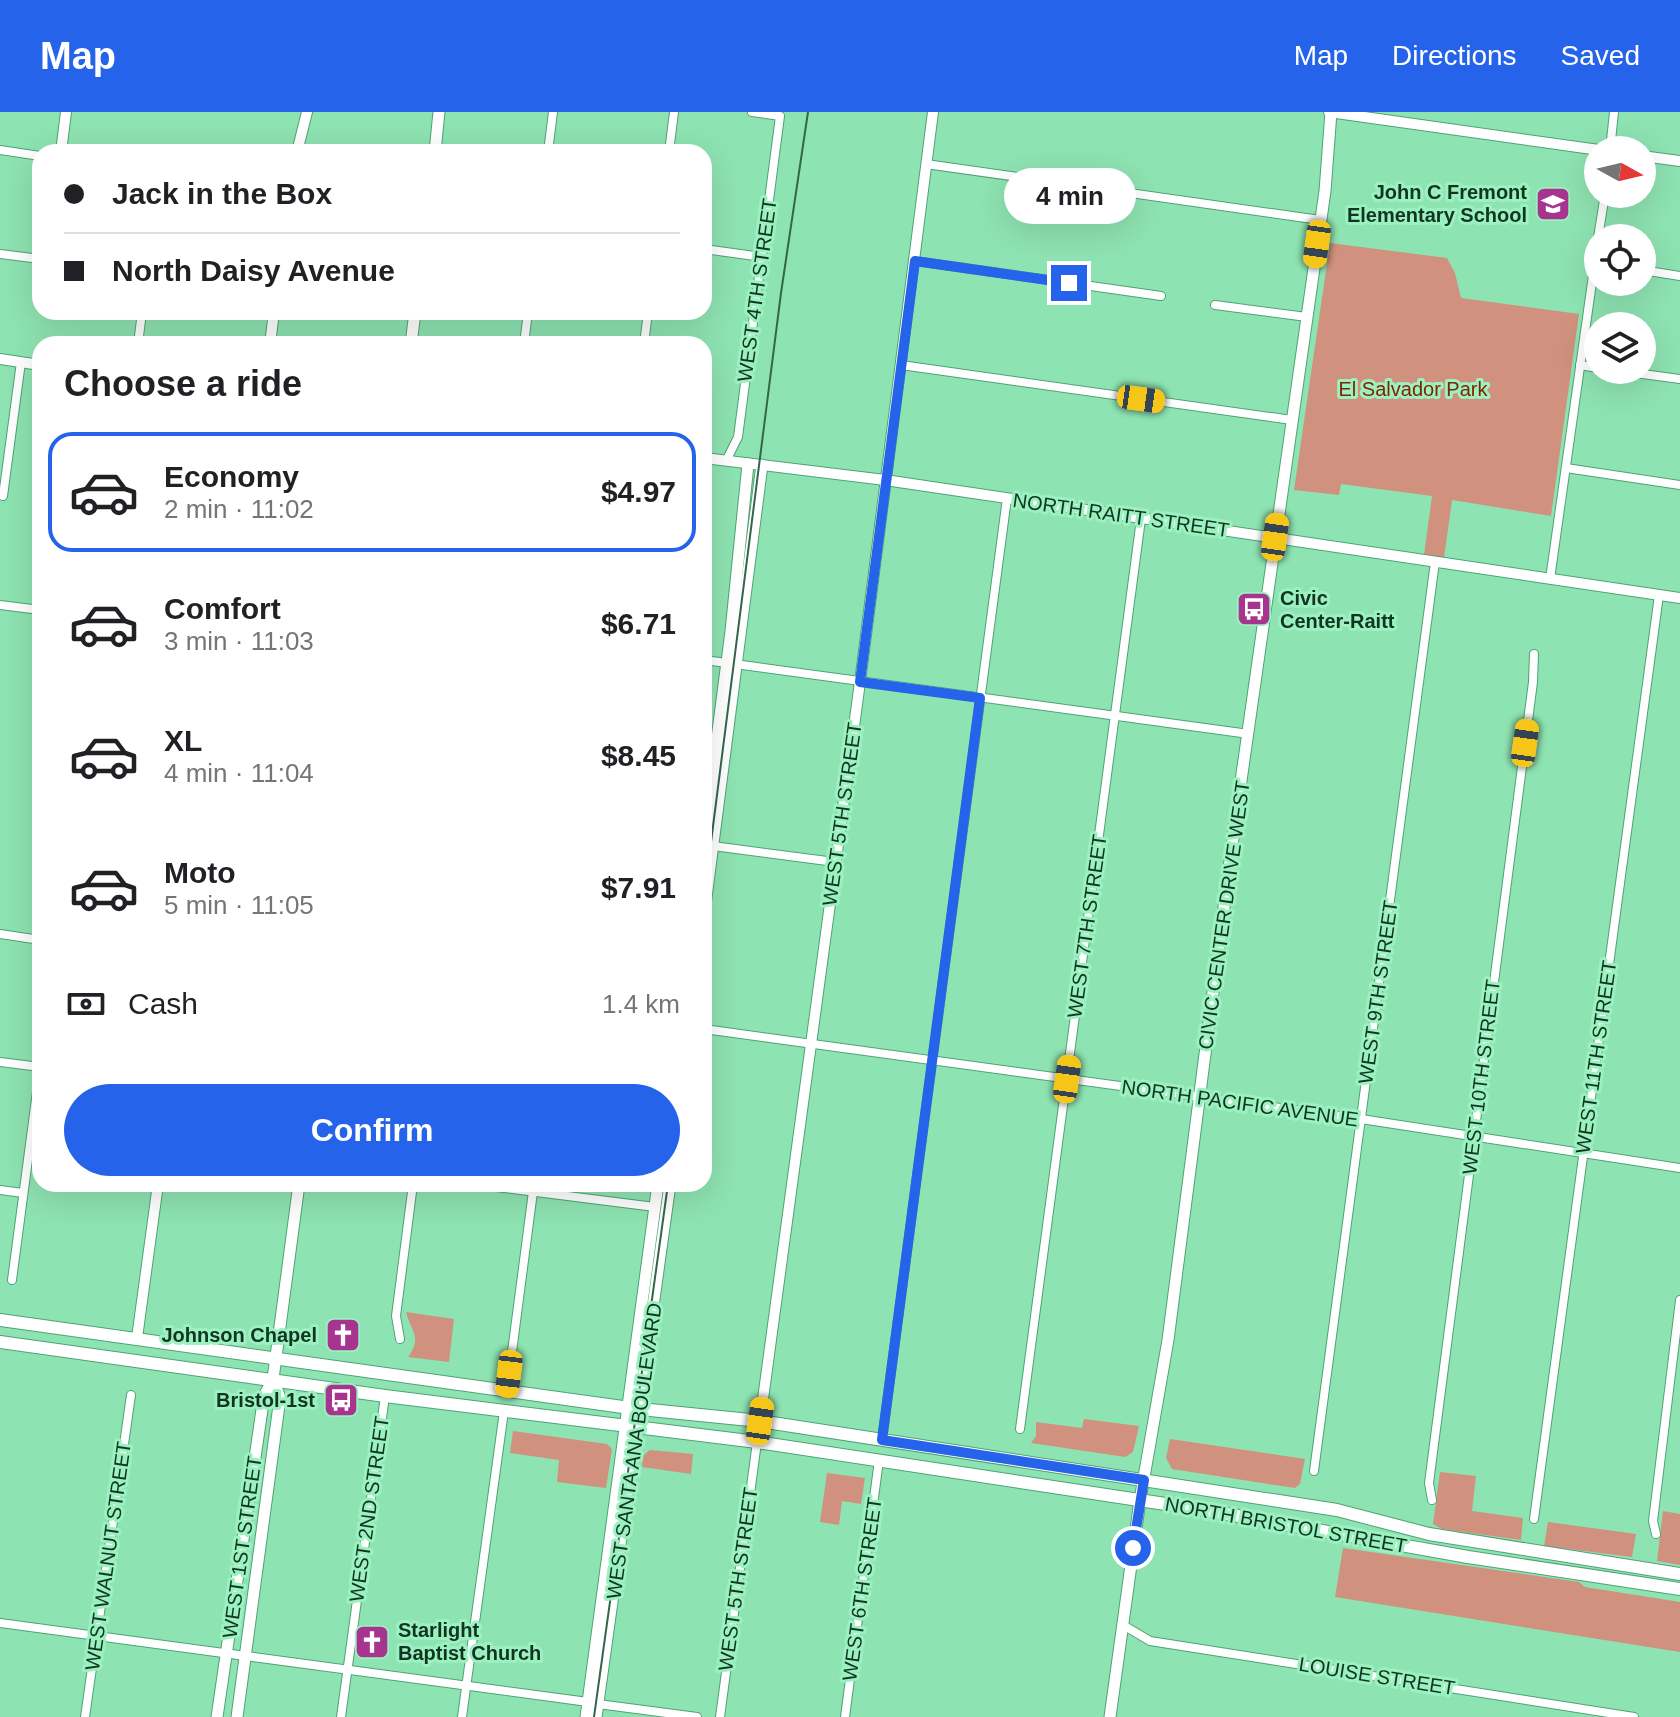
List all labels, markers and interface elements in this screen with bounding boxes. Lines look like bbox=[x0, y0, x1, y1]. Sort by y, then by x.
text: Map bbox=[40, 35, 116, 77]
text: Map bbox=[1294, 40, 1348, 71]
text: Directions bbox=[1392, 40, 1517, 71]
text: Saved bbox=[1561, 40, 1640, 71]
north arrow bbox=[1584, 136, 1656, 208]
map controls bbox=[1584, 136, 1656, 384]
callout: 4 min bbox=[1003, 167, 1135, 223]
text: Jack in the Box bbox=[112, 177, 332, 210]
text: 4 min bbox=[1036, 181, 1104, 211]
place label: John C Fremont Elementary School bbox=[1347, 181, 1527, 226]
school or university icon: John C Fremont Elementary School bbox=[1534, 185, 1572, 223]
street label: WEST 4TH STREET bbox=[733, 197, 781, 383]
car bbox=[1302, 219, 1332, 269]
button: locate bbox=[1584, 224, 1656, 296]
text: North Daisy Avenue bbox=[112, 254, 395, 287]
route end bbox=[1051, 265, 1087, 301]
button: layers bbox=[1584, 312, 1656, 384]
text: Choose a ride bbox=[64, 363, 302, 404]
park label: El Salvador Park bbox=[1339, 378, 1488, 400]
car bbox=[1116, 384, 1166, 414]
icon: car bbox=[68, 456, 140, 528]
text: Economy bbox=[164, 460, 299, 493]
text: $4.97 bbox=[601, 475, 676, 508]
street label: NORTH RAITT STREET bbox=[1011, 489, 1231, 541]
text: 2 min · 11:02 bbox=[164, 494, 314, 524]
car bbox=[1260, 512, 1290, 562]
place label: Civic Center-Raitt bbox=[1280, 587, 1395, 632]
icon: car bbox=[68, 588, 140, 660]
bus stop icon: Civic Center-Raitt bbox=[1235, 590, 1273, 628]
text: Comfort bbox=[164, 592, 281, 625]
text: $6.71 bbox=[601, 607, 676, 640]
text: 3 min · 11:03 bbox=[164, 626, 314, 656]
car bbox=[1510, 718, 1540, 768]
icon: car bbox=[68, 720, 140, 792]
street label: WEST 5TH STREET bbox=[818, 721, 866, 907]
text: XL bbox=[164, 724, 202, 757]
text: $8.45 bbox=[601, 739, 676, 772]
text: 4 min · 11:04 bbox=[164, 758, 314, 788]
street label: CIVIC CENTER DRIVE WEST bbox=[1194, 779, 1254, 1051]
street label: WEST 7TH STREET bbox=[1063, 833, 1111, 1019]
icon: car bbox=[68, 852, 140, 924]
text: Moto bbox=[164, 856, 236, 889]
text: $7.91 bbox=[601, 871, 676, 904]
text: 5 min · 11:05 bbox=[164, 890, 314, 920]
street label: WEST 9TH STREET bbox=[1354, 899, 1402, 1085]
street label: WEST 11TH STREET bbox=[1572, 959, 1620, 1155]
street label: WEST 10TH STREET bbox=[1458, 978, 1504, 1176]
icon: cash bbox=[64, 982, 108, 1026]
text: Cash bbox=[128, 987, 198, 1020]
text: 1.4 km bbox=[602, 989, 680, 1019]
car bbox=[1052, 1054, 1082, 1104]
street label: NORTH PACIFIC AVENUE bbox=[1120, 1075, 1360, 1131]
button: Confirm bbox=[64, 1084, 680, 1176]
street label: WEST SANTA ANA BOULEVARD bbox=[602, 1301, 666, 1601]
church icon: Johnson Chapel bbox=[324, 1316, 362, 1354]
place label: Johnson Chapel bbox=[161, 1324, 317, 1346]
car bbox=[494, 1349, 524, 1399]
bus stop icon: Bristol-1st bbox=[322, 1381, 360, 1419]
place label: Bristol-1st bbox=[216, 1389, 315, 1411]
car bbox=[745, 1396, 775, 1446]
street label: WEST 2ND STREET bbox=[345, 1415, 393, 1603]
street label: WEST WALNUT STREET bbox=[81, 1440, 135, 1672]
street label: WEST 1ST STREET bbox=[218, 1454, 266, 1640]
street label: WEST 5TH STREET bbox=[714, 1486, 762, 1672]
street label: NORTH BRISTOL STREET bbox=[1163, 1493, 1409, 1557]
street label: WEST 6TH STREET bbox=[838, 1496, 886, 1682]
route start bbox=[1115, 1530, 1151, 1566]
place label: Starlight Baptist Church bbox=[398, 1619, 541, 1664]
church icon: Starlight Baptist Church bbox=[353, 1623, 391, 1661]
street label: LOUISE STREET bbox=[1297, 1653, 1457, 1699]

